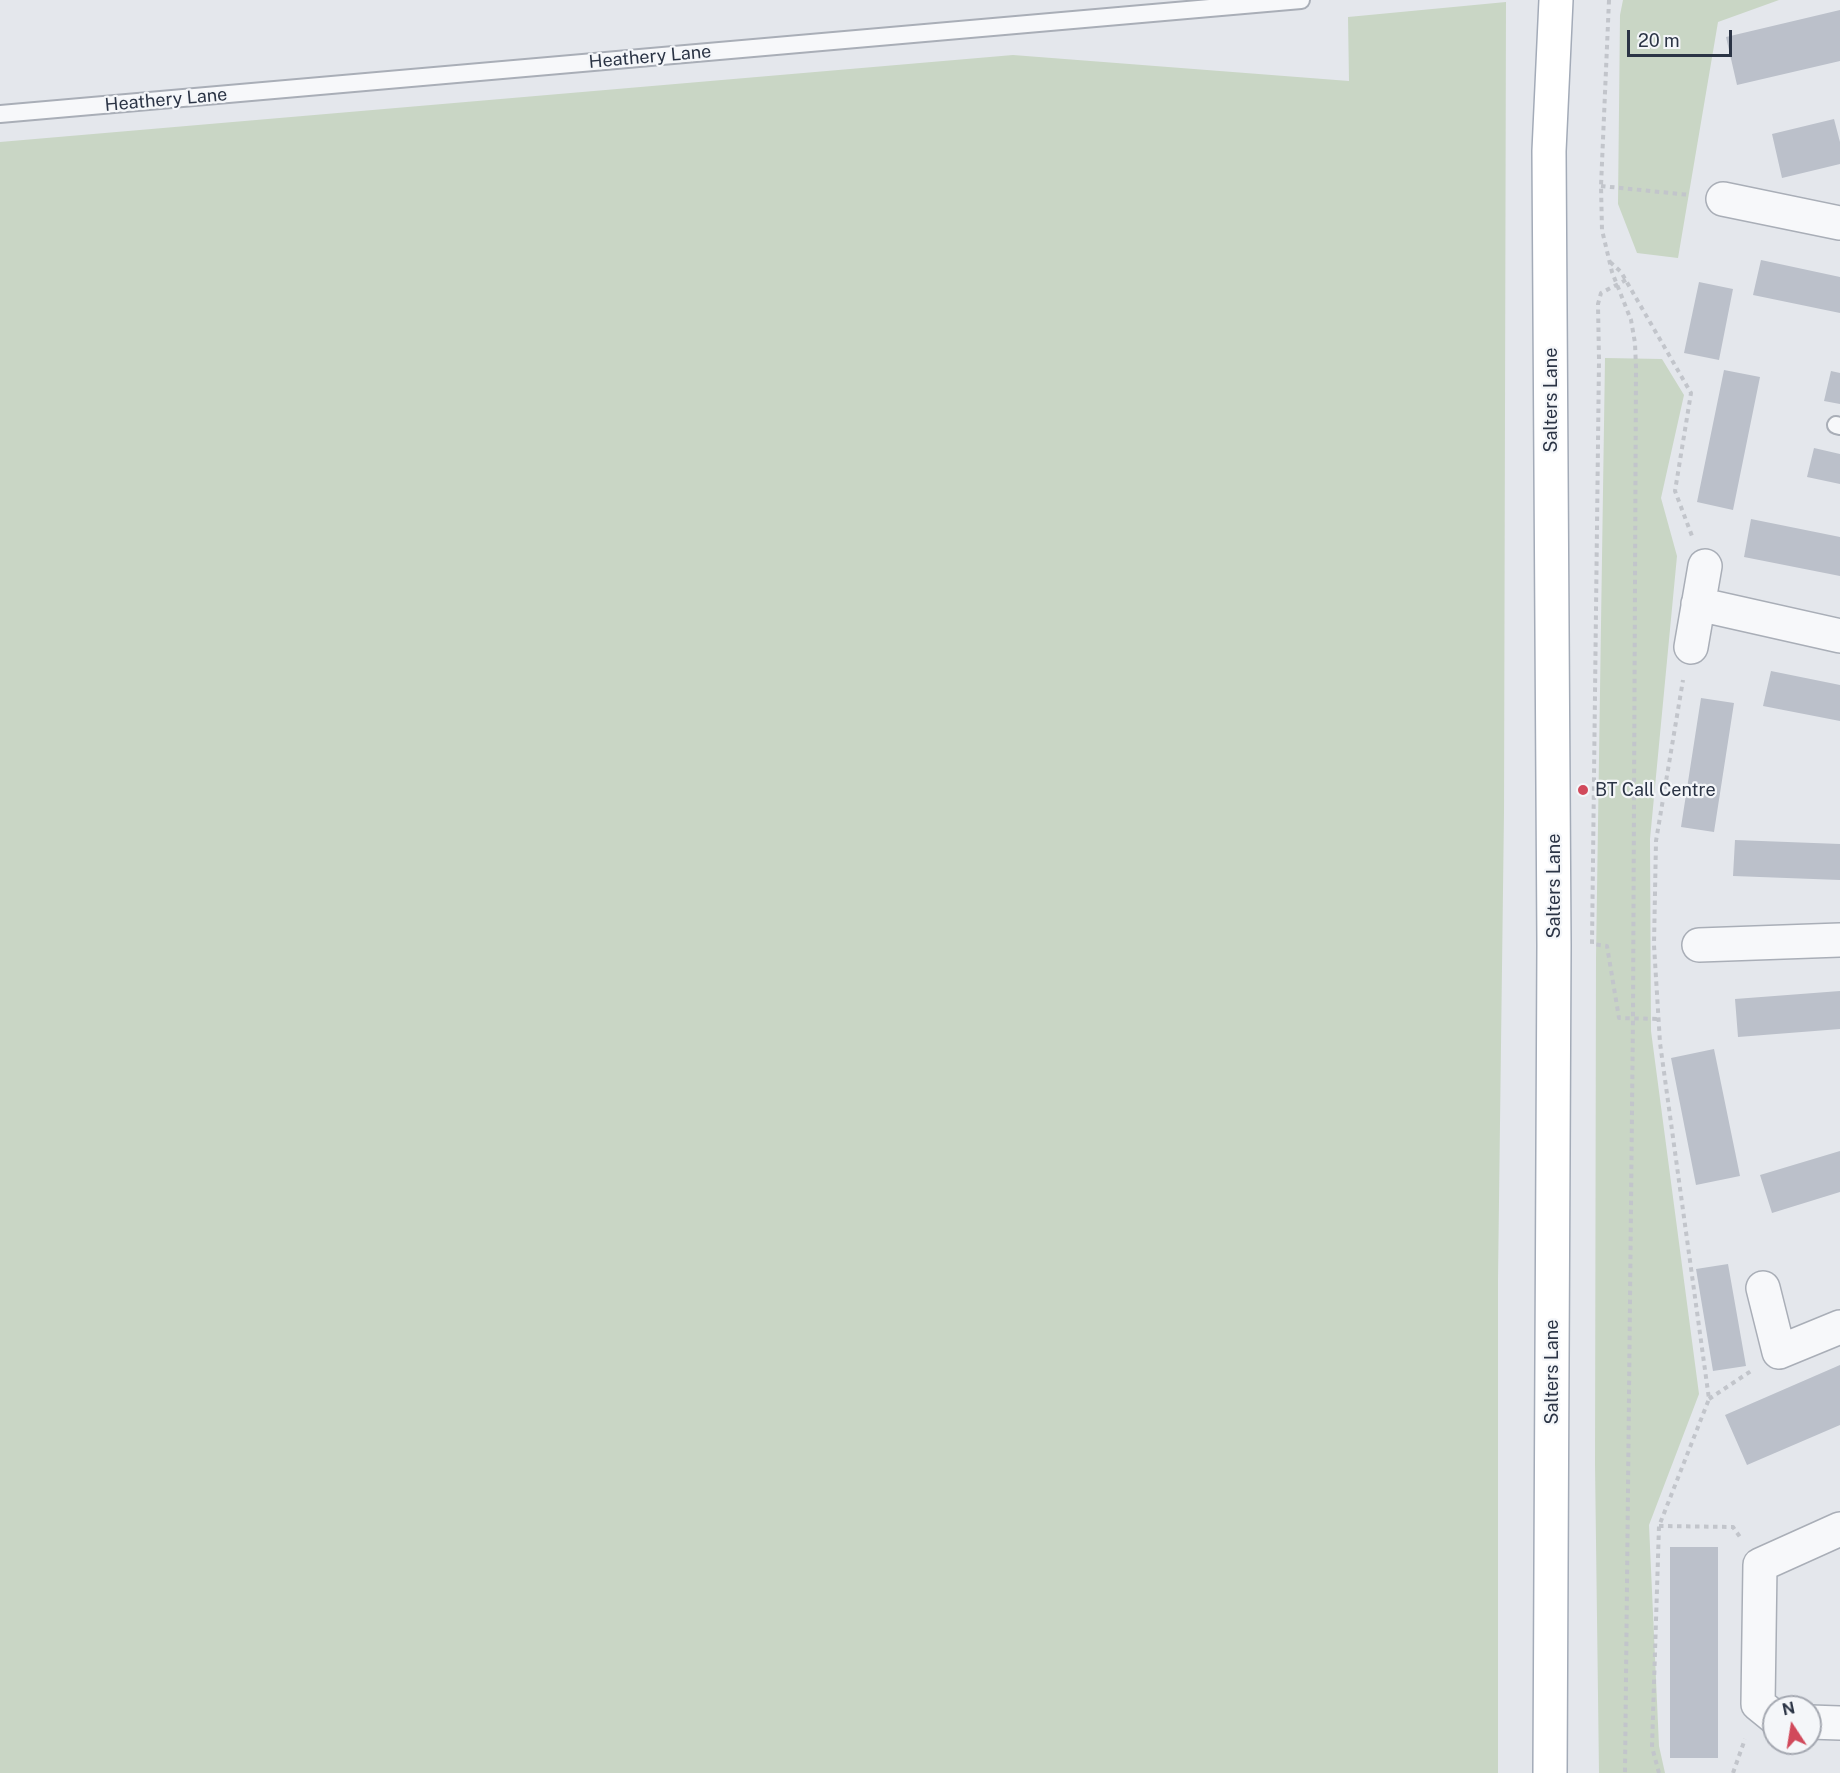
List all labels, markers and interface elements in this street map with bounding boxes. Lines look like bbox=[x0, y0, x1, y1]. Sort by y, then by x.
scale bar bbox=[1630, 18, 1735, 56]
text: 20 m bbox=[1638, 30, 1680, 51]
street label: Heathery Lane bbox=[588, 41, 712, 73]
street label: Heathery Lane bbox=[104, 84, 228, 116]
street label: Salters Lane bbox=[1540, 348, 1562, 452]
place label: BT Call Centre bbox=[1595, 779, 1716, 801]
marker: BT Call Centre bbox=[1576, 783, 1590, 797]
street label: Salters Lane bbox=[1543, 834, 1565, 938]
street label: Salters Lane bbox=[1541, 1320, 1563, 1424]
north arrow bbox=[1762, 1695, 1822, 1755]
text: N bbox=[1780, 1698, 1797, 1719]

